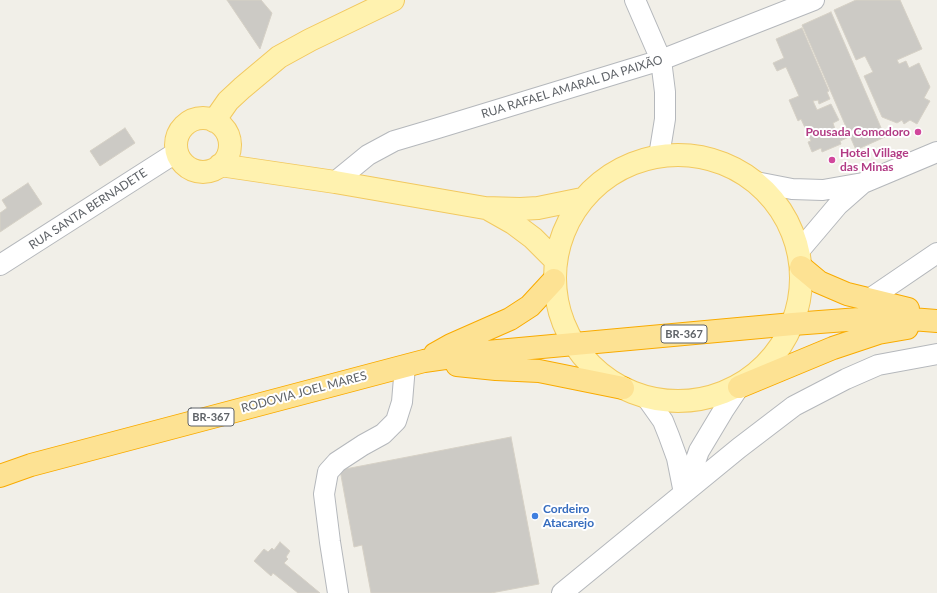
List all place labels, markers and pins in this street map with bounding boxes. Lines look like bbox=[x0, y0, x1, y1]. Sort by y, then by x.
place label: Pousada Comodoro bbox=[805, 125, 910, 139]
marker: Pousada Comodoro bbox=[913, 127, 923, 137]
place label: Hotel Village das Minas bbox=[840, 146, 909, 174]
marker: Hotel Village das Minas bbox=[827, 155, 837, 165]
place label: Cordeiro Atacarejo bbox=[543, 502, 594, 530]
marker: Cordeiro Atacarejo bbox=[530, 511, 540, 521]

